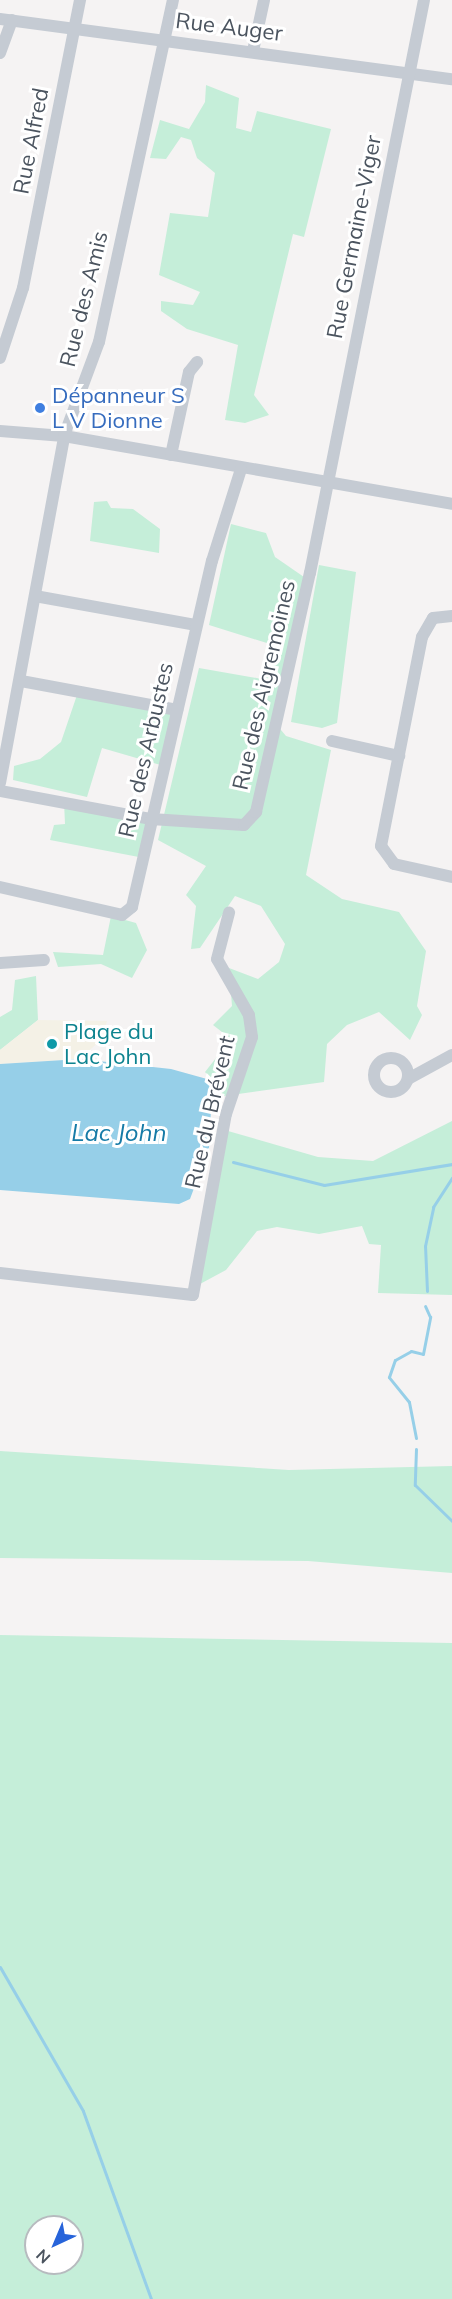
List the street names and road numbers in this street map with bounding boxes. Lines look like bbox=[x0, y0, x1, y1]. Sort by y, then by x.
street label: Rue Auger bbox=[174, 7, 284, 47]
street label: Rue Alfred bbox=[8, 86, 54, 196]
street label: Rue Germaine-Viger bbox=[321, 133, 387, 341]
street label: Rue des Amis bbox=[54, 228, 114, 370]
street label: Rue des Aigremoines bbox=[227, 577, 301, 793]
street label: Rue des Arbustes bbox=[113, 660, 179, 840]
street label: Rue du Brévent bbox=[180, 1033, 240, 1191]

